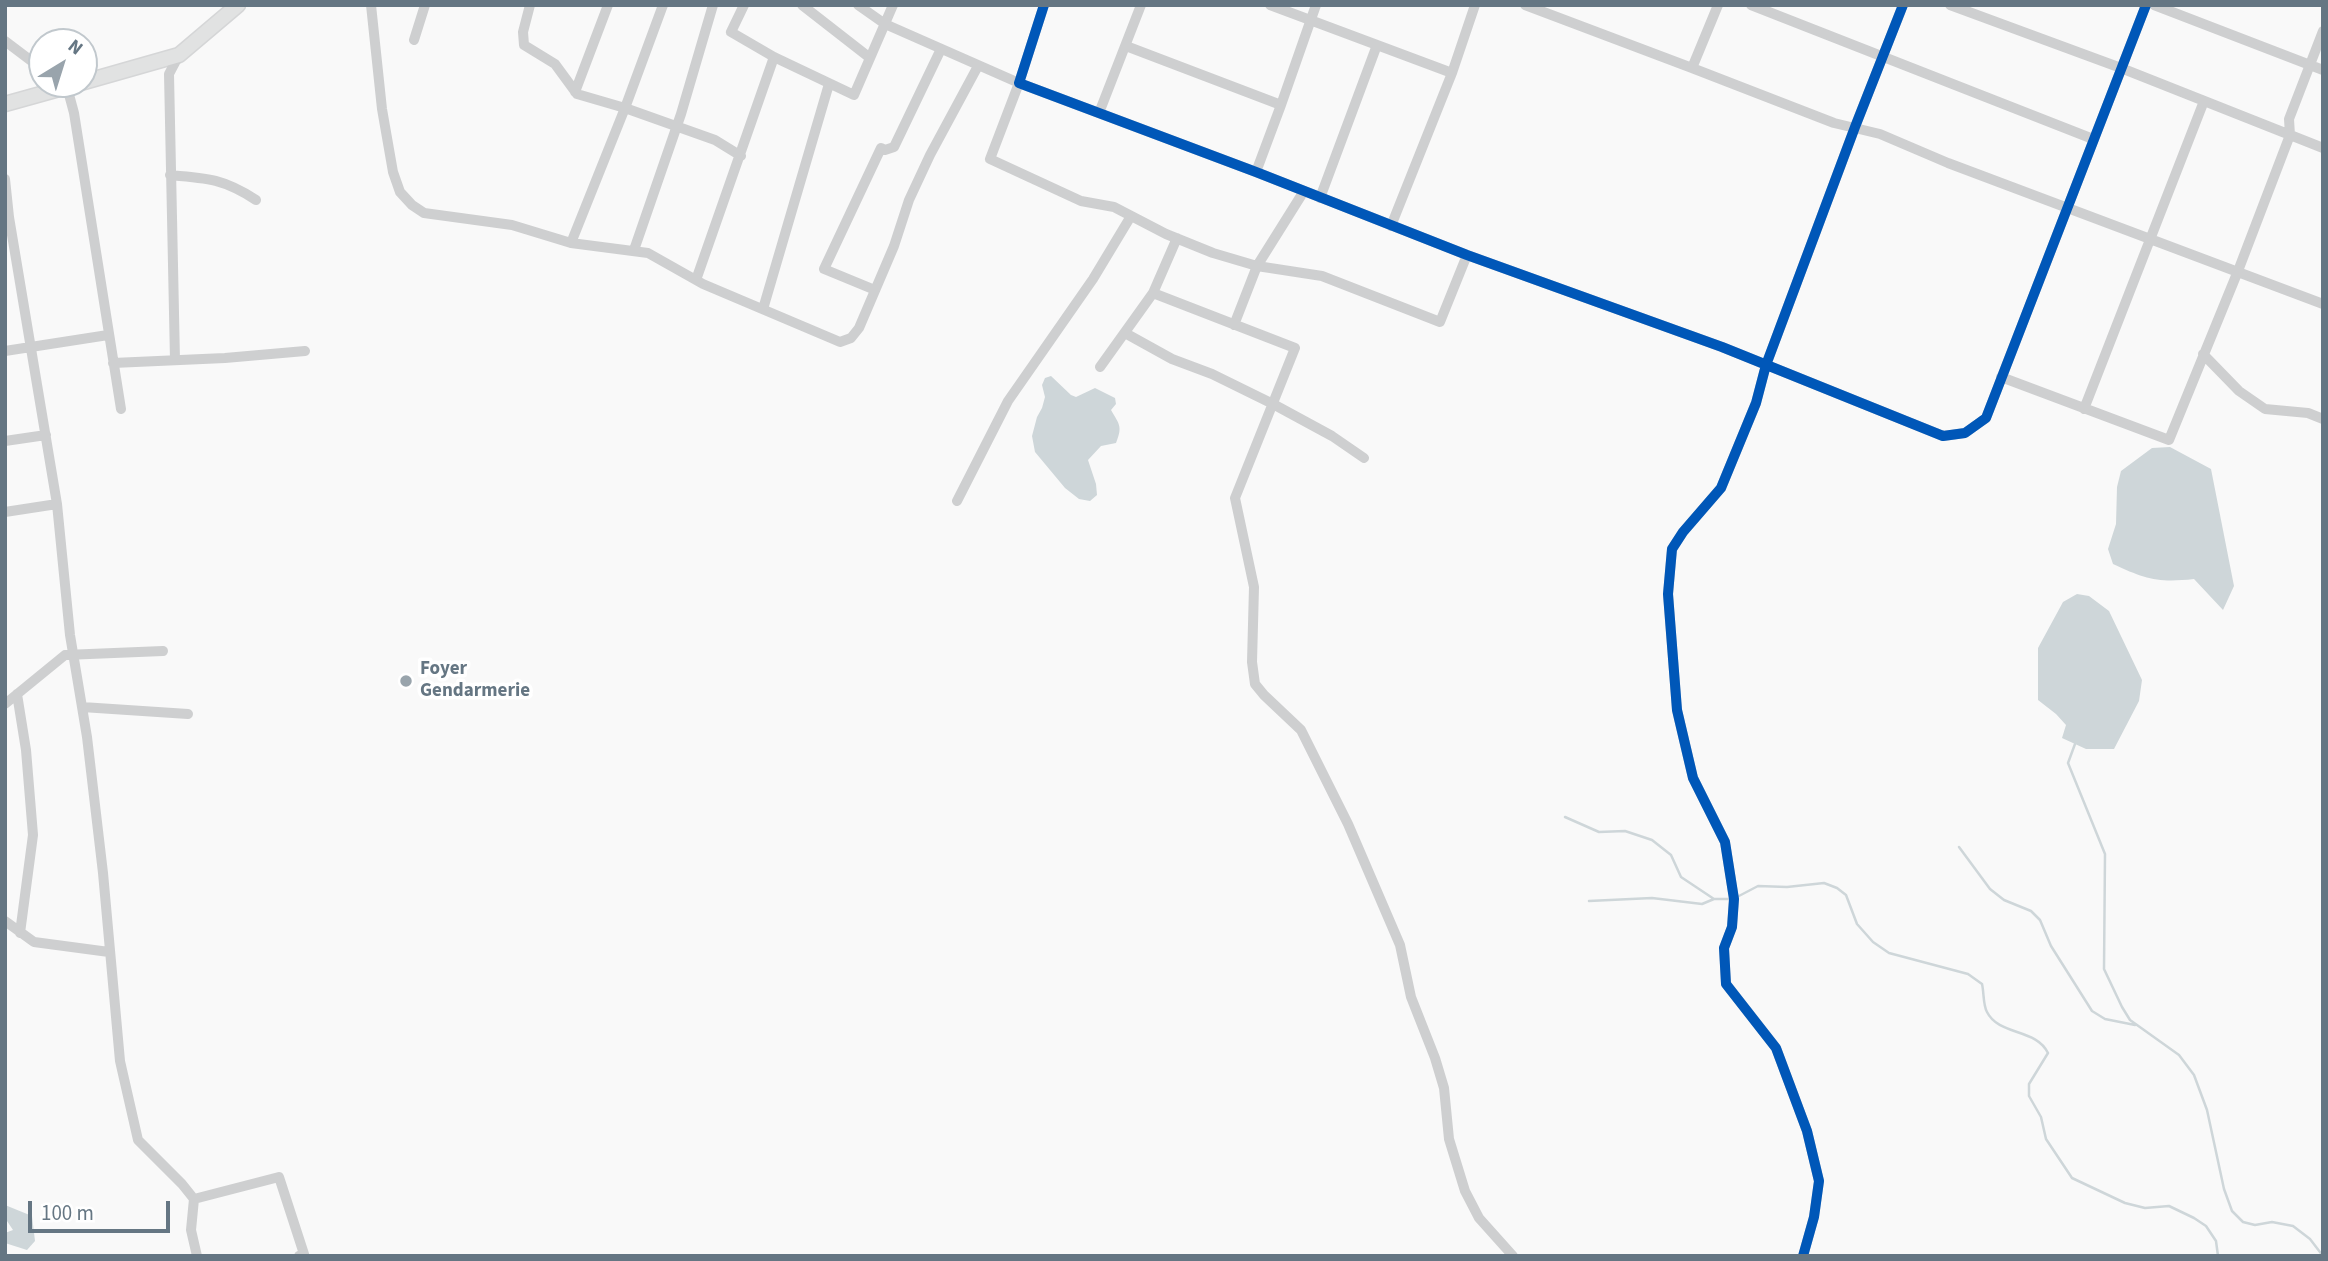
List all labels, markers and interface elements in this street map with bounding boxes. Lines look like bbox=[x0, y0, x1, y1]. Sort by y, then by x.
north arrow bbox=[28, 28, 98, 98]
text: N bbox=[62, 33, 88, 62]
place label: Foyer Gendarmerie bbox=[420, 659, 530, 703]
marker: Foyer Gendarmerie bbox=[398, 673, 414, 689]
scale bar bbox=[32, 1188, 173, 1232]
text: 100 m bbox=[41, 1198, 94, 1228]

